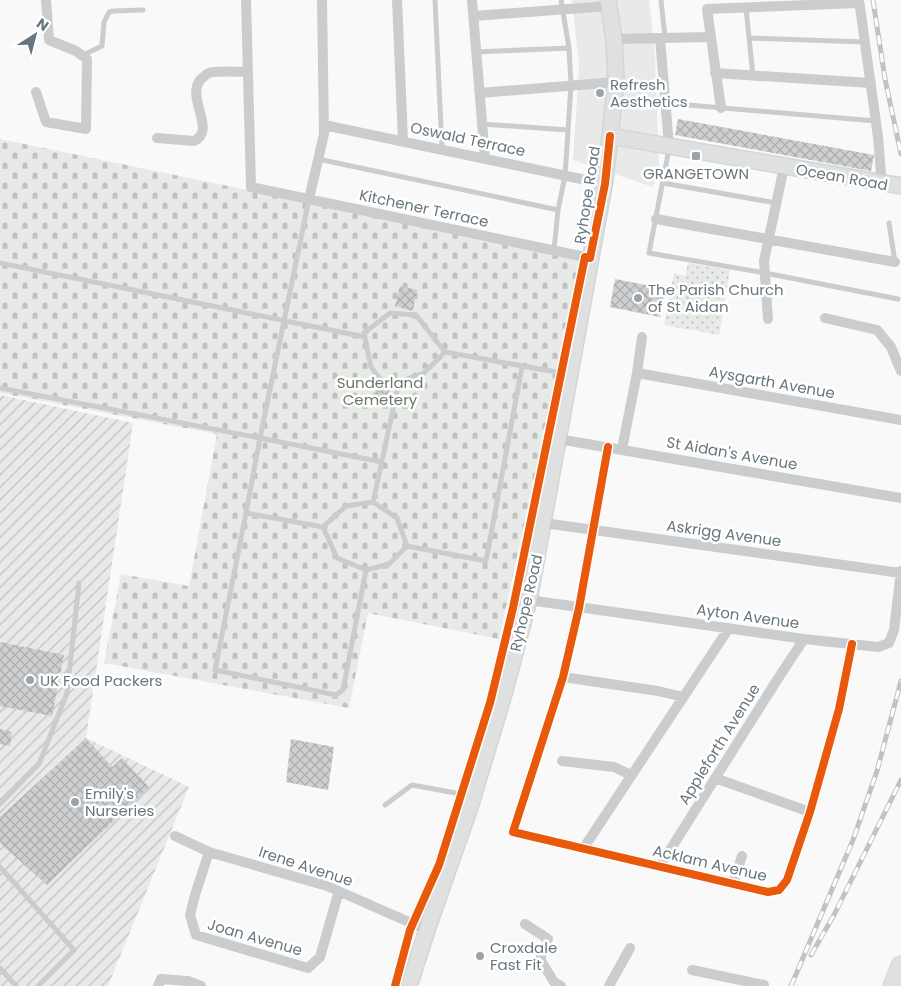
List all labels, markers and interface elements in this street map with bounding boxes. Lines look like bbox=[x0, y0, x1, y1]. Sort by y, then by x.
north arrow bbox=[10, 10, 60, 60]
text: N bbox=[33, 13, 53, 36]
place label: Refresh Aesthetics bbox=[610, 74, 688, 112]
marker: Refresh Aesthetics bbox=[594, 87, 606, 99]
street label: Oswald Terrace bbox=[409, 117, 527, 161]
street label: Ryhope Road bbox=[569, 144, 605, 246]
marker: GRANGETOWN bbox=[690, 150, 702, 162]
street label: Ocean Road bbox=[794, 159, 890, 195]
place label: GRANGETOWN bbox=[643, 163, 749, 184]
street label: Kitchener Terrace bbox=[357, 184, 491, 232]
place label: The Parish Church of St Aidan bbox=[648, 279, 784, 317]
marker: The Parish Church of St Aidan bbox=[632, 292, 644, 304]
street label: Aysgarth Avenue bbox=[707, 361, 837, 403]
park label: Sunderland Cemetery bbox=[337, 372, 423, 410]
street label: St Aidan's Avenue bbox=[665, 431, 799, 475]
street label: Askrigg Avenue bbox=[665, 515, 783, 551]
street label: Ryhope Road bbox=[505, 552, 547, 654]
street label: Ayton Avenue bbox=[695, 598, 801, 634]
place label: UK Food Packers bbox=[40, 670, 163, 691]
marker: UK Food Packers bbox=[24, 674, 36, 686]
street label: Appleforth Avenue bbox=[673, 680, 765, 808]
place label: Emily's Nurseries bbox=[85, 783, 154, 821]
marker: Emily's Nurseries bbox=[69, 796, 81, 808]
street label: Acklam Avenue bbox=[651, 840, 769, 886]
street label: Irene Avenue bbox=[256, 841, 356, 891]
street label: Joan Avenue bbox=[205, 913, 305, 961]
place label: Croxdale Fast Fit bbox=[490, 937, 557, 975]
marker: Croxdale Fast Fit bbox=[474, 950, 486, 962]

